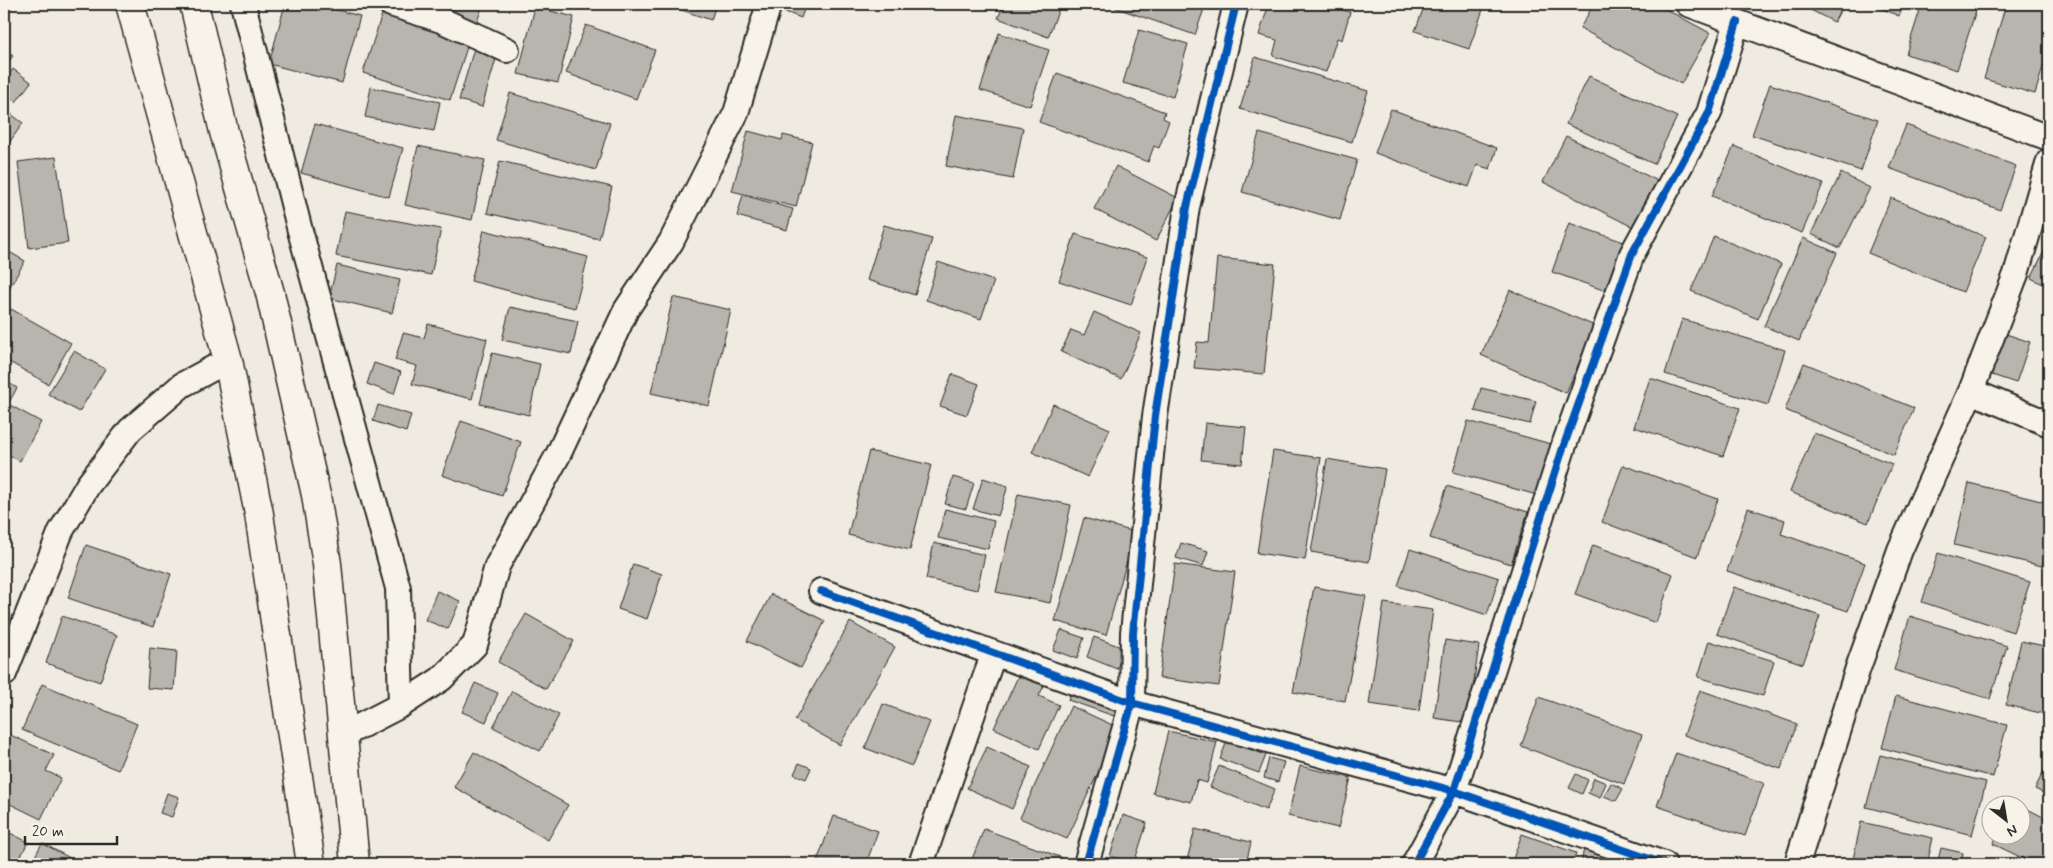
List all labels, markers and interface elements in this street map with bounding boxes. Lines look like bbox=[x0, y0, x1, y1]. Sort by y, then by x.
north arrow bbox=[1980, 796, 2030, 846]
scale bar bbox=[25, 813, 118, 845]
text: N bbox=[2004, 820, 2021, 840]
text: 20 m bbox=[32, 822, 64, 842]

